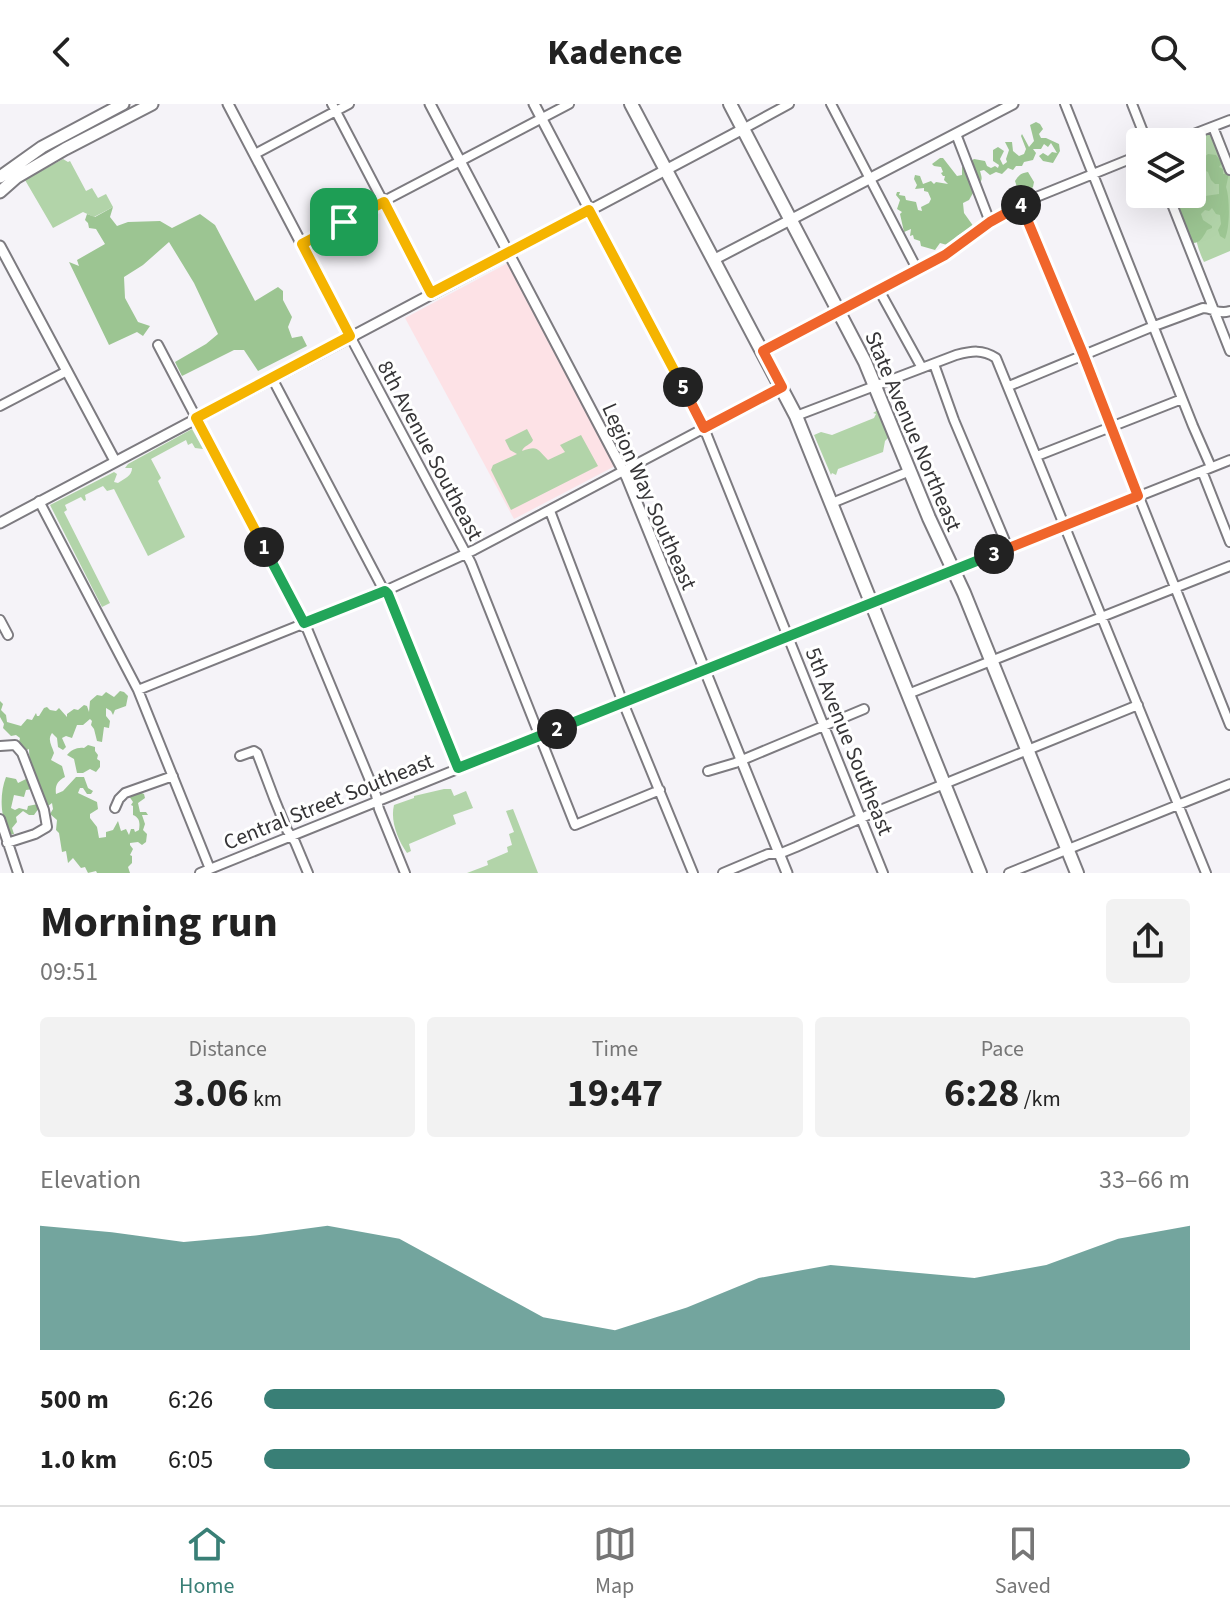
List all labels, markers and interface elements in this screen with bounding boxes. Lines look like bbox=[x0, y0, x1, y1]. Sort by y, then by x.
text: Kadence bbox=[547, 27, 683, 78]
icon: back bbox=[40, 30, 84, 74]
icon: search bbox=[1146, 30, 1190, 74]
map controls bbox=[1126, 128, 1206, 208]
button: layers bbox=[1126, 128, 1206, 208]
pin: 4 bbox=[1001, 185, 1041, 225]
pin bbox=[310, 188, 378, 256]
text: 4 bbox=[1015, 189, 1027, 221]
icon: arrive bbox=[322, 200, 366, 244]
street label: State Avenue Northeast bbox=[856, 326, 970, 537]
street label: 8th Avenue Southeast bbox=[369, 355, 491, 547]
pin: 5 bbox=[663, 367, 703, 407]
text: 5 bbox=[677, 371, 689, 403]
street label: Legion Way Southeast bbox=[593, 398, 705, 596]
pin: 1 bbox=[244, 527, 284, 567]
text: 1 bbox=[258, 531, 270, 563]
pin: 3 bbox=[974, 534, 1014, 574]
text: 3 bbox=[988, 538, 1000, 570]
street label: 5th Avenue Southeast bbox=[797, 643, 902, 841]
pin: 2 bbox=[537, 709, 577, 749]
text: 2 bbox=[551, 713, 563, 745]
street label: Central Street Southeast bbox=[219, 745, 439, 859]
text: Morning run bbox=[40, 891, 278, 954]
button: share bbox=[1106, 899, 1190, 983]
text: 09:51 bbox=[40, 953, 98, 990]
text: Distance bbox=[189, 1033, 267, 1065]
text: Time bbox=[592, 1033, 638, 1065]
text: Pace bbox=[981, 1033, 1024, 1065]
text: 3.06 bbox=[173, 1065, 249, 1122]
text: 19:47 bbox=[567, 1065, 663, 1122]
text: 6:28 bbox=[944, 1065, 1019, 1122]
text: km bbox=[249, 1083, 282, 1115]
text: /km bbox=[1019, 1083, 1061, 1115]
text: Elevation bbox=[40, 1161, 141, 1198]
text: 33–66 m bbox=[1099, 1161, 1190, 1198]
text: 500 m bbox=[40, 1381, 109, 1418]
text: 6:26 bbox=[168, 1381, 213, 1418]
text: 1.0 km bbox=[40, 1441, 117, 1478]
text: 6:05 bbox=[168, 1441, 213, 1478]
tab: Home bbox=[179, 1522, 234, 1602]
tab: Map bbox=[593, 1522, 637, 1602]
tab: Saved bbox=[995, 1522, 1051, 1602]

